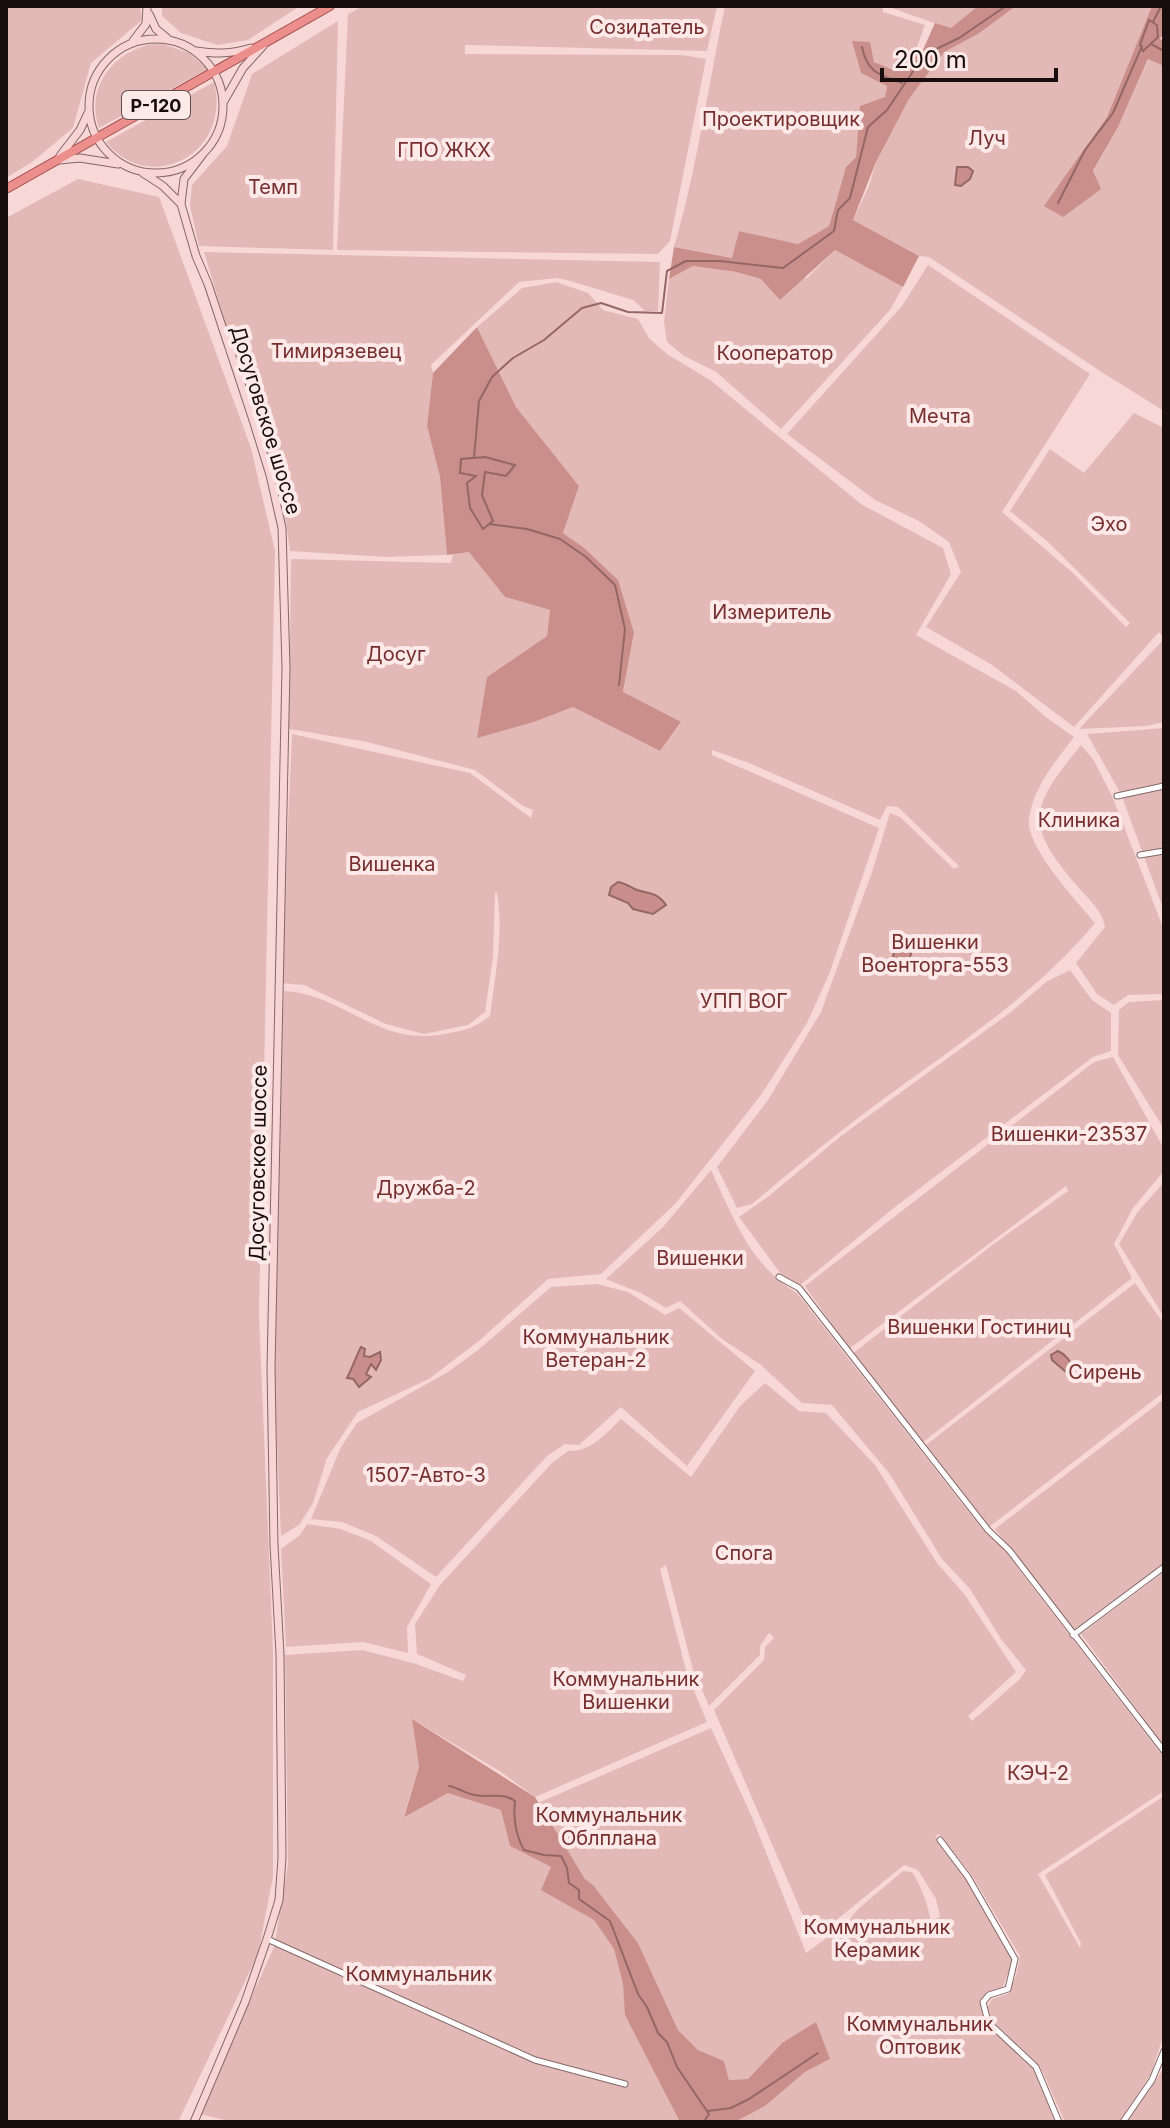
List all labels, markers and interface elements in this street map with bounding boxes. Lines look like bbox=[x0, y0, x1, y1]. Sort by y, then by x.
park label: Созидатель bbox=[589, 15, 705, 39]
scale bar bbox=[882, 32, 1056, 82]
text: 200 m bbox=[894, 45, 967, 74]
road number: Р-120 bbox=[122, 91, 190, 119]
park label: Проектировщик bbox=[702, 107, 860, 131]
park label: Луч bbox=[968, 126, 1006, 150]
park label: ГПО ЖКХ bbox=[397, 138, 491, 162]
park label: Темп bbox=[248, 175, 298, 199]
street label: Досуговское шоссе bbox=[226, 323, 306, 517]
park label: Тимирязевец bbox=[271, 339, 401, 363]
park label: Кооператор bbox=[717, 341, 833, 365]
park label: Мечта bbox=[909, 404, 971, 428]
park label: Эхо bbox=[1090, 512, 1128, 536]
park label: Измеритель bbox=[712, 600, 832, 624]
park label: Досуг bbox=[366, 642, 426, 666]
park label: Клиника bbox=[1038, 808, 1120, 832]
park label: Вишенка bbox=[349, 852, 435, 876]
park label: Вишенки Военторга-553 bbox=[861, 930, 1009, 977]
park label: УПП ВОГ bbox=[700, 989, 788, 1013]
street label: Досуговское шоссе bbox=[244, 1065, 272, 1261]
park label: Вишенки-23537 bbox=[991, 1122, 1147, 1146]
park label: Дружба-2 bbox=[376, 1176, 476, 1200]
park label: Вишенки bbox=[656, 1246, 744, 1270]
park label: Вишенки Гостиниц bbox=[887, 1315, 1071, 1339]
park label: Коммунальник Ветеран-2 bbox=[523, 1325, 670, 1372]
park label: Сирень bbox=[1068, 1360, 1142, 1384]
park label: 1507-Авто-3 bbox=[366, 1463, 486, 1487]
park label: Спога bbox=[715, 1541, 773, 1565]
park label: Коммунальник Вишенки bbox=[553, 1667, 700, 1714]
park label: КЭЧ-2 bbox=[1007, 1761, 1069, 1785]
park label: Коммунальник Облплана bbox=[536, 1803, 683, 1850]
park label: Коммунальник Керамик bbox=[804, 1915, 951, 1962]
park label: Коммунальник bbox=[346, 1962, 493, 1986]
park label: Коммунальник Оптовик bbox=[847, 2012, 994, 2059]

